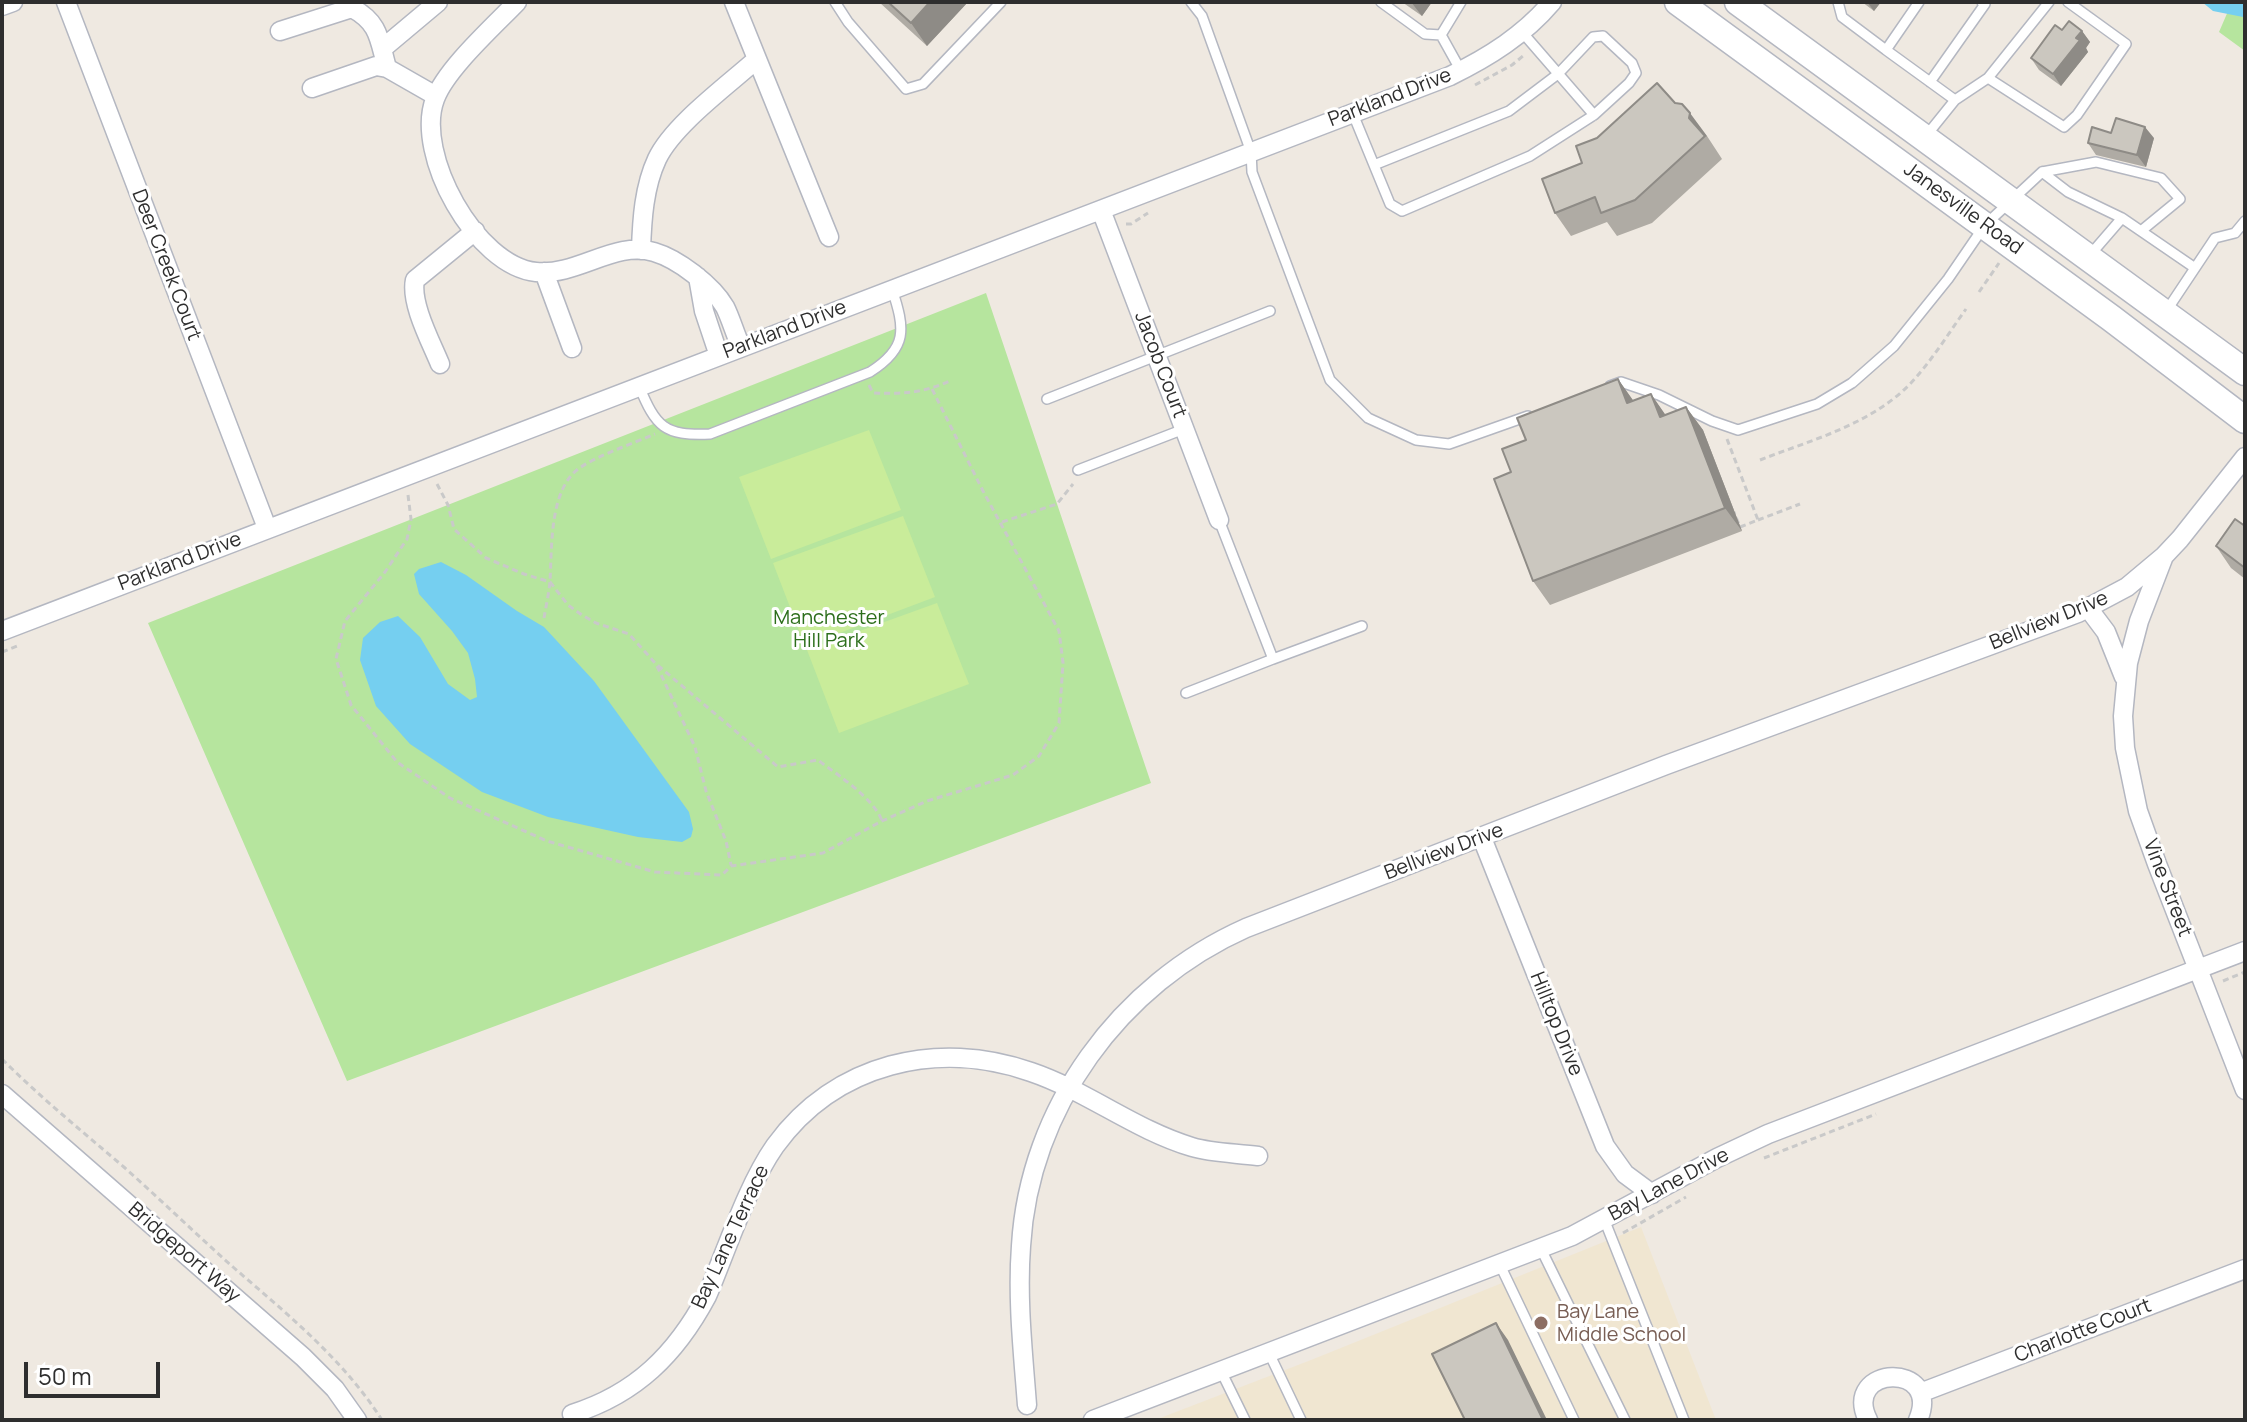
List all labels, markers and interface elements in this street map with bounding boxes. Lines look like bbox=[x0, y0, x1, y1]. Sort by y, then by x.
street label: Parkland Drive bbox=[1325, 63, 1455, 133]
street label: Janesville Road bbox=[1899, 158, 2027, 260]
street label: Deer Creek Court bbox=[126, 186, 206, 344]
street label: Parkland Drive bbox=[720, 295, 850, 365]
street label: Jacob Court bbox=[1129, 308, 1191, 422]
street label: Parkland Drive bbox=[115, 527, 245, 597]
street label: Bellview Drive bbox=[1986, 586, 2112, 656]
park label: Manchester Hill Park bbox=[773, 606, 885, 653]
street label: Bellview Drive bbox=[1381, 818, 1507, 886]
street label: Vine Street bbox=[2137, 836, 2197, 940]
street label: Hilltop Drive bbox=[1524, 969, 1588, 1079]
street label: Bay Lane Drive bbox=[1605, 1143, 1733, 1227]
street label: Bay Lane Terrace bbox=[687, 1161, 775, 1313]
street label: Bridgeport Way bbox=[123, 1198, 245, 1308]
street label: Charlotte Court bbox=[2011, 1294, 2155, 1368]
place label: Bay Lane Middle School bbox=[1557, 1300, 1686, 1347]
marker: Bay Lane Middle School bbox=[1532, 1314, 1550, 1332]
scale bar bbox=[28, 1346, 164, 1396]
text: 50 m bbox=[38, 1359, 92, 1392]

